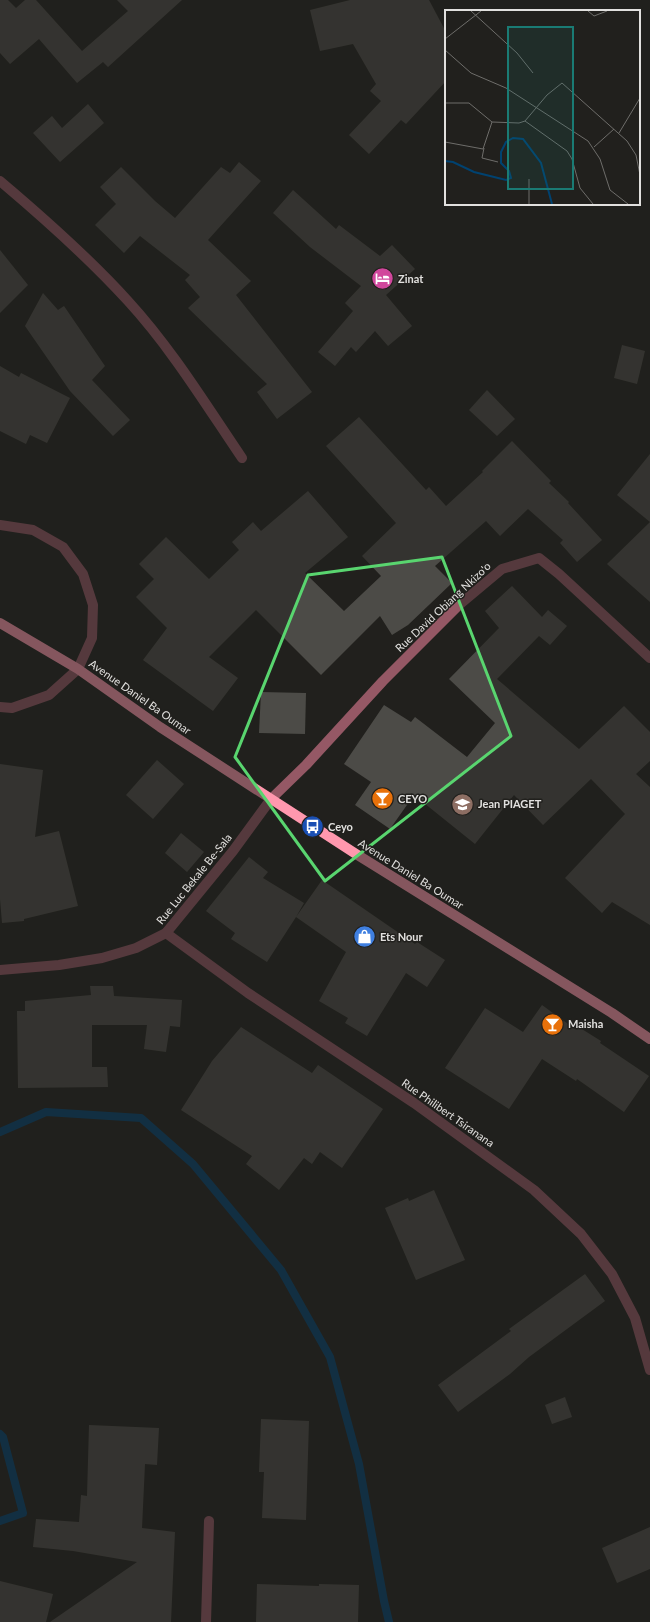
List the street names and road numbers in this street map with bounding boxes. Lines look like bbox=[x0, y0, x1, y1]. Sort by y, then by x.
street label: Rue David Obiang Nkizo'o bbox=[392, 559, 493, 654]
street label: Avenue Daniel Ba Oumar bbox=[87, 656, 194, 737]
street label: Rue Luc Bekale Be-Sala bbox=[153, 831, 234, 926]
street label: Avenue Daniel Ba Oumar bbox=[356, 836, 466, 911]
street label: Rue Philibert Tsiranana bbox=[400, 1076, 497, 1149]

